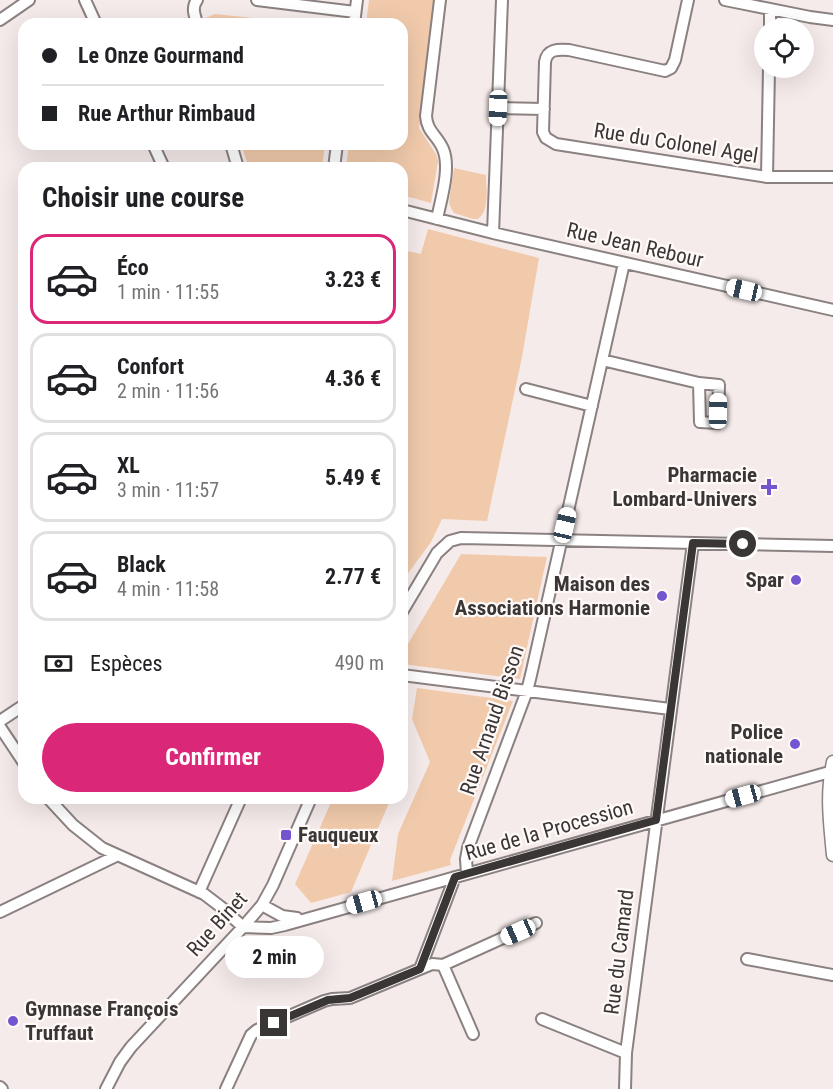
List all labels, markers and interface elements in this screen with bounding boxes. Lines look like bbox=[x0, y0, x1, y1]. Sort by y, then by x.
map controls bbox=[754, 18, 814, 78]
button: locate bbox=[754, 18, 814, 78]
text: Le Onze Gourmand bbox=[78, 43, 244, 68]
car bbox=[488, 90, 508, 126]
text: Rue Arthur Rimbaud bbox=[78, 101, 255, 126]
street label: Rue du Colonel Agel bbox=[592, 118, 760, 168]
text: Choisir une course bbox=[42, 182, 244, 214]
street label: Rue Jean Rebour bbox=[564, 218, 706, 272]
icon: car bbox=[45, 252, 99, 306]
text: Éco bbox=[117, 255, 149, 280]
text: 3.23 € bbox=[325, 267, 381, 292]
car bbox=[724, 277, 764, 303]
text: 1 min · 11:55 bbox=[117, 280, 219, 304]
icon: car bbox=[45, 351, 99, 405]
text: Confort bbox=[117, 354, 184, 379]
text: 4.36 € bbox=[325, 366, 381, 391]
text: 2 min · 11:56 bbox=[117, 379, 219, 403]
car bbox=[709, 393, 727, 429]
icon: car bbox=[45, 450, 99, 504]
text: XL bbox=[117, 453, 140, 478]
place label: Pharmacie Lombard-Univers bbox=[612, 463, 757, 511]
text: 5.49 € bbox=[325, 465, 381, 490]
text: 3 min · 11:57 bbox=[117, 478, 219, 502]
marker: Pharmacie Lombard-Univers bbox=[762, 480, 776, 494]
car bbox=[552, 505, 578, 545]
route start bbox=[729, 530, 756, 557]
icon: car bbox=[45, 549, 99, 603]
text: Black bbox=[117, 552, 166, 577]
text: 2.77 € bbox=[325, 564, 381, 589]
place label: Spar bbox=[745, 568, 784, 592]
place label: Maison des Associations Harmonie bbox=[455, 572, 650, 620]
marker: Spar bbox=[789, 573, 803, 587]
text: 4 min · 11:58 bbox=[117, 577, 219, 601]
marker: Maison des Associations Harmonie bbox=[655, 589, 669, 603]
street label: Rue Arnaud Bisson bbox=[455, 642, 529, 798]
icon: cash bbox=[42, 647, 75, 680]
text: Espèces bbox=[90, 651, 163, 676]
text: 490 m bbox=[335, 651, 384, 675]
place label: Police nationale bbox=[705, 720, 783, 768]
button: Confirmer bbox=[42, 723, 384, 792]
marker: Police nationale bbox=[788, 737, 802, 751]
car bbox=[723, 783, 763, 809]
street label: Rue de la Procession bbox=[462, 795, 636, 865]
place label: Fauqueux bbox=[298, 823, 379, 847]
marker: Fauqueux bbox=[279, 828, 293, 842]
street label: Rue Binet bbox=[182, 887, 252, 961]
car bbox=[344, 888, 384, 916]
street label: Rue du Camard bbox=[599, 888, 639, 1016]
car bbox=[498, 916, 538, 948]
callout: 2 min bbox=[224, 936, 324, 978]
text: 2 min bbox=[252, 945, 297, 969]
place label: Gymnase François Truffaut bbox=[25, 997, 178, 1045]
route end bbox=[260, 1009, 287, 1036]
marker: Gymnase François Truffaut bbox=[6, 1014, 20, 1028]

